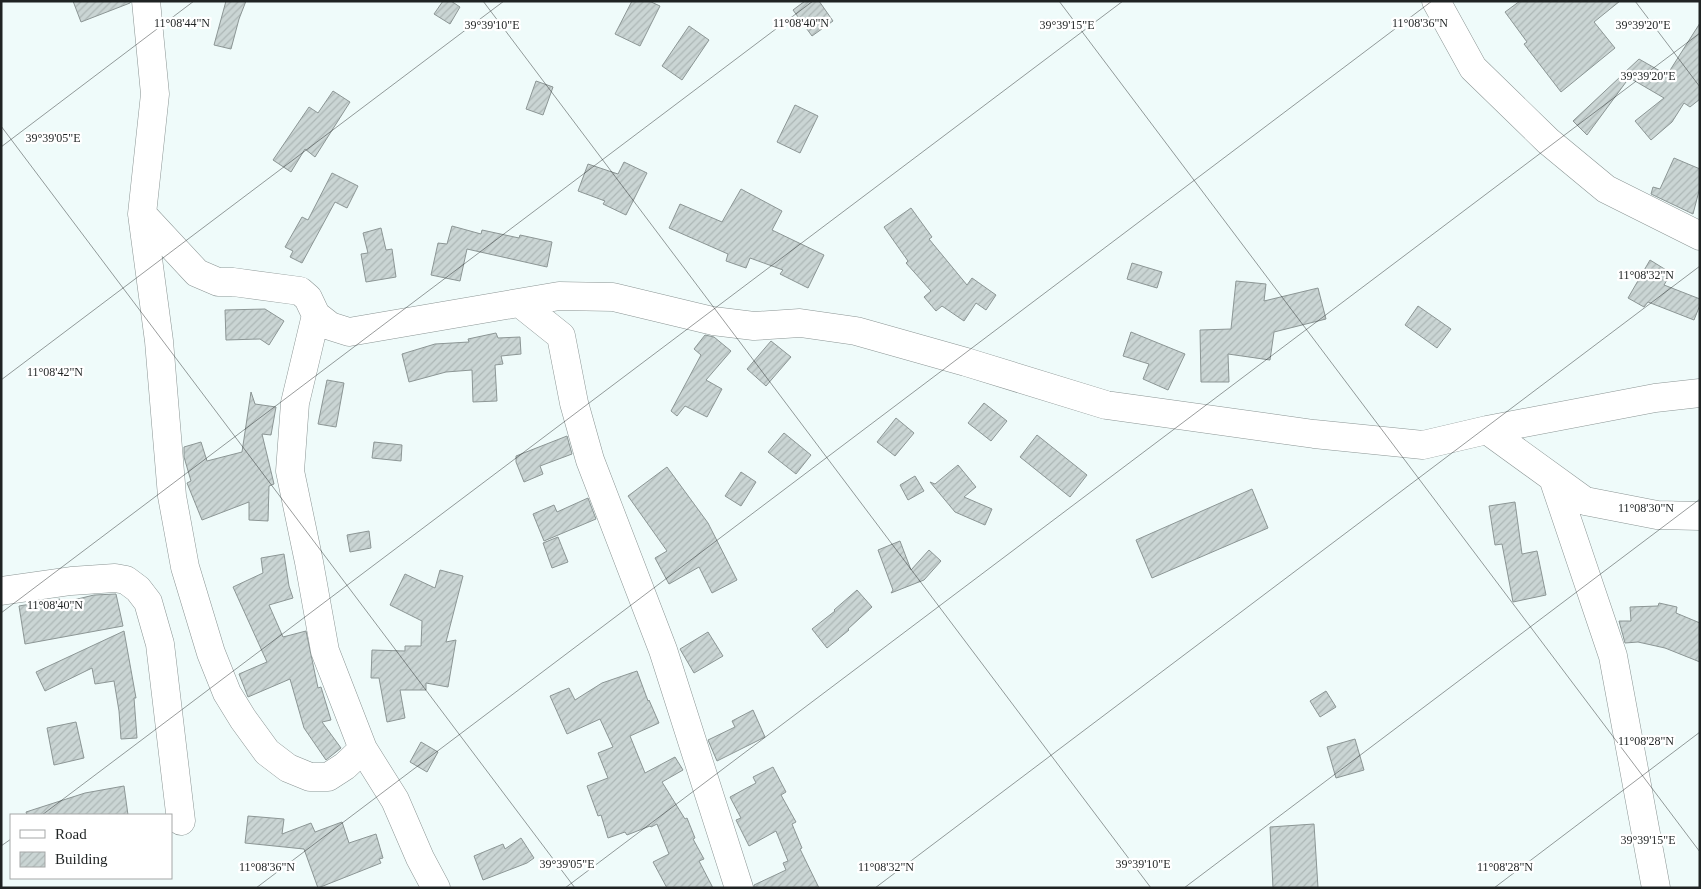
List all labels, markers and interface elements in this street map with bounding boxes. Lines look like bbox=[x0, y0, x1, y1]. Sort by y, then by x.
text: 11°08'44"N bbox=[154, 16, 210, 30]
text: 11°08'40"N bbox=[773, 16, 829, 30]
text: 11°08'36"N bbox=[1392, 16, 1448, 30]
text: 39°39'10"E bbox=[464, 18, 520, 32]
text: 39°39'15"E bbox=[1039, 18, 1095, 32]
text: 39°39'20"E bbox=[1615, 18, 1671, 32]
text: 39°39'20"E bbox=[1620, 69, 1676, 83]
text: 39°39'05"E bbox=[25, 131, 81, 145]
text: 11°08'32"N bbox=[1618, 268, 1674, 282]
text: 11°08'42"N bbox=[27, 365, 83, 379]
text: 11°08'30"N bbox=[1618, 501, 1674, 515]
text: 11°08'40"N bbox=[27, 598, 83, 612]
text: 11°08'28"N bbox=[1618, 734, 1674, 748]
legend bbox=[10, 814, 172, 879]
text: Road bbox=[55, 826, 87, 842]
text: 39°39'15"E bbox=[1620, 833, 1676, 847]
text: Building bbox=[55, 851, 108, 867]
text: 39°39'05"E bbox=[539, 857, 595, 871]
text: 39°39'10"E bbox=[1115, 857, 1171, 871]
text: 11°08'36"N bbox=[239, 860, 295, 874]
text: 11°08'32"N bbox=[858, 860, 914, 874]
text: 11°08'28"N bbox=[1477, 860, 1533, 874]

